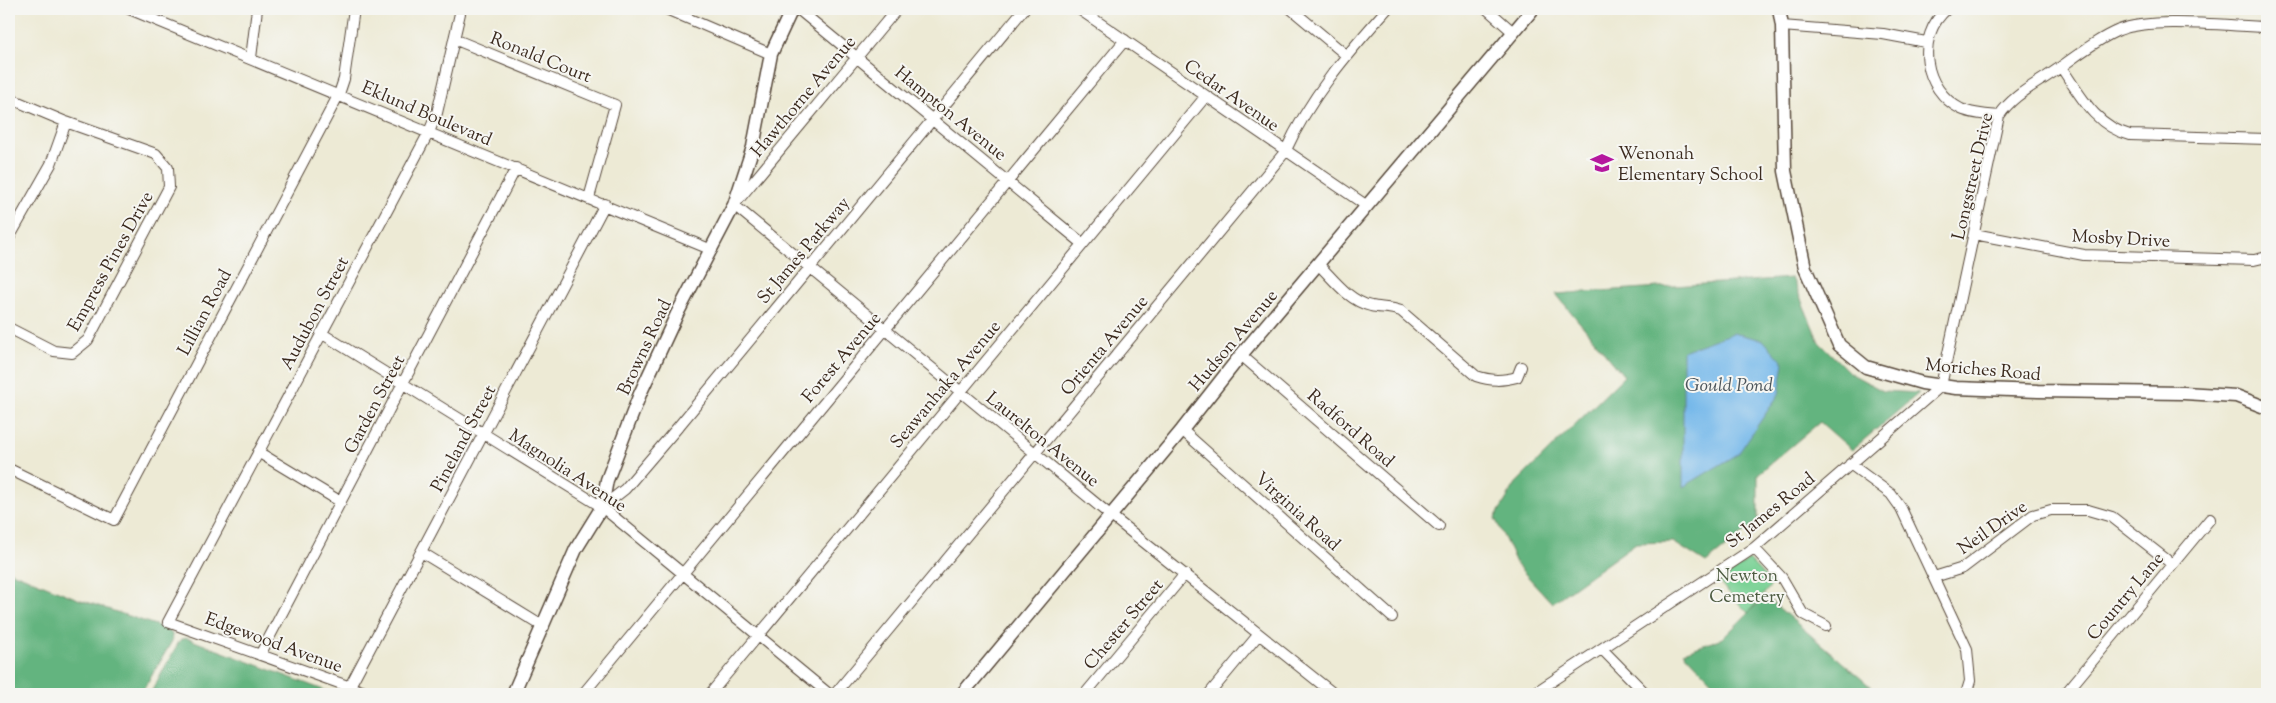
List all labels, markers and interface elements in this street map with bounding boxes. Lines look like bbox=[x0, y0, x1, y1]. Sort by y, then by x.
street label: Ronald Court bbox=[486, 27, 595, 91]
street label: Hawthorne Avenue bbox=[746, 31, 863, 164]
street label: Cedar Avenue bbox=[1178, 54, 1284, 139]
street label: Hampton Avenue bbox=[888, 61, 1011, 168]
street label: Eklund Boulevard bbox=[357, 76, 496, 154]
street label: Longstreet Drive bbox=[1947, 110, 2001, 243]
place label: Wenonah Elementary School bbox=[1618, 142, 1763, 189]
school or university icon: Wenonah Elementary School bbox=[1589, 150, 1615, 176]
street label: Empress Pines Drive bbox=[62, 187, 161, 337]
street label: St James Parkway bbox=[752, 192, 857, 311]
street label: Mosby Drive bbox=[2071, 224, 2171, 256]
street label: Audubon Street bbox=[275, 253, 357, 375]
street label: Lillian Road bbox=[172, 265, 239, 361]
street label: Hudson Avenue bbox=[1184, 285, 1285, 398]
street label: Orienta Avenue bbox=[1056, 290, 1155, 402]
street label: Browns Road bbox=[612, 296, 679, 400]
street label: Forest Avenue bbox=[797, 307, 888, 409]
street label: Seawanhaka Avenue bbox=[885, 315, 1008, 455]
street label: Garden Street bbox=[339, 351, 413, 459]
street label: Moriches Road bbox=[1924, 353, 2042, 389]
water label: Gould Pond bbox=[1685, 373, 1774, 400]
street label: Pineland Street bbox=[426, 381, 504, 497]
street label: Radford Road bbox=[1300, 384, 1399, 475]
street label: Laurelton Avenue bbox=[979, 386, 1104, 495]
street label: Magnolia Avenue bbox=[503, 424, 631, 520]
street label: Virginia Road bbox=[1248, 467, 1345, 558]
street label: St James Road bbox=[1721, 467, 1822, 556]
street label: Neil Drive bbox=[1953, 495, 2033, 562]
street label: Country Lane bbox=[2082, 547, 2171, 647]
park label: Newton Cemetery bbox=[1709, 564, 1785, 611]
street label: Chester Street bbox=[1079, 574, 1170, 677]
street label: Edgewood Avenue bbox=[201, 607, 346, 681]

